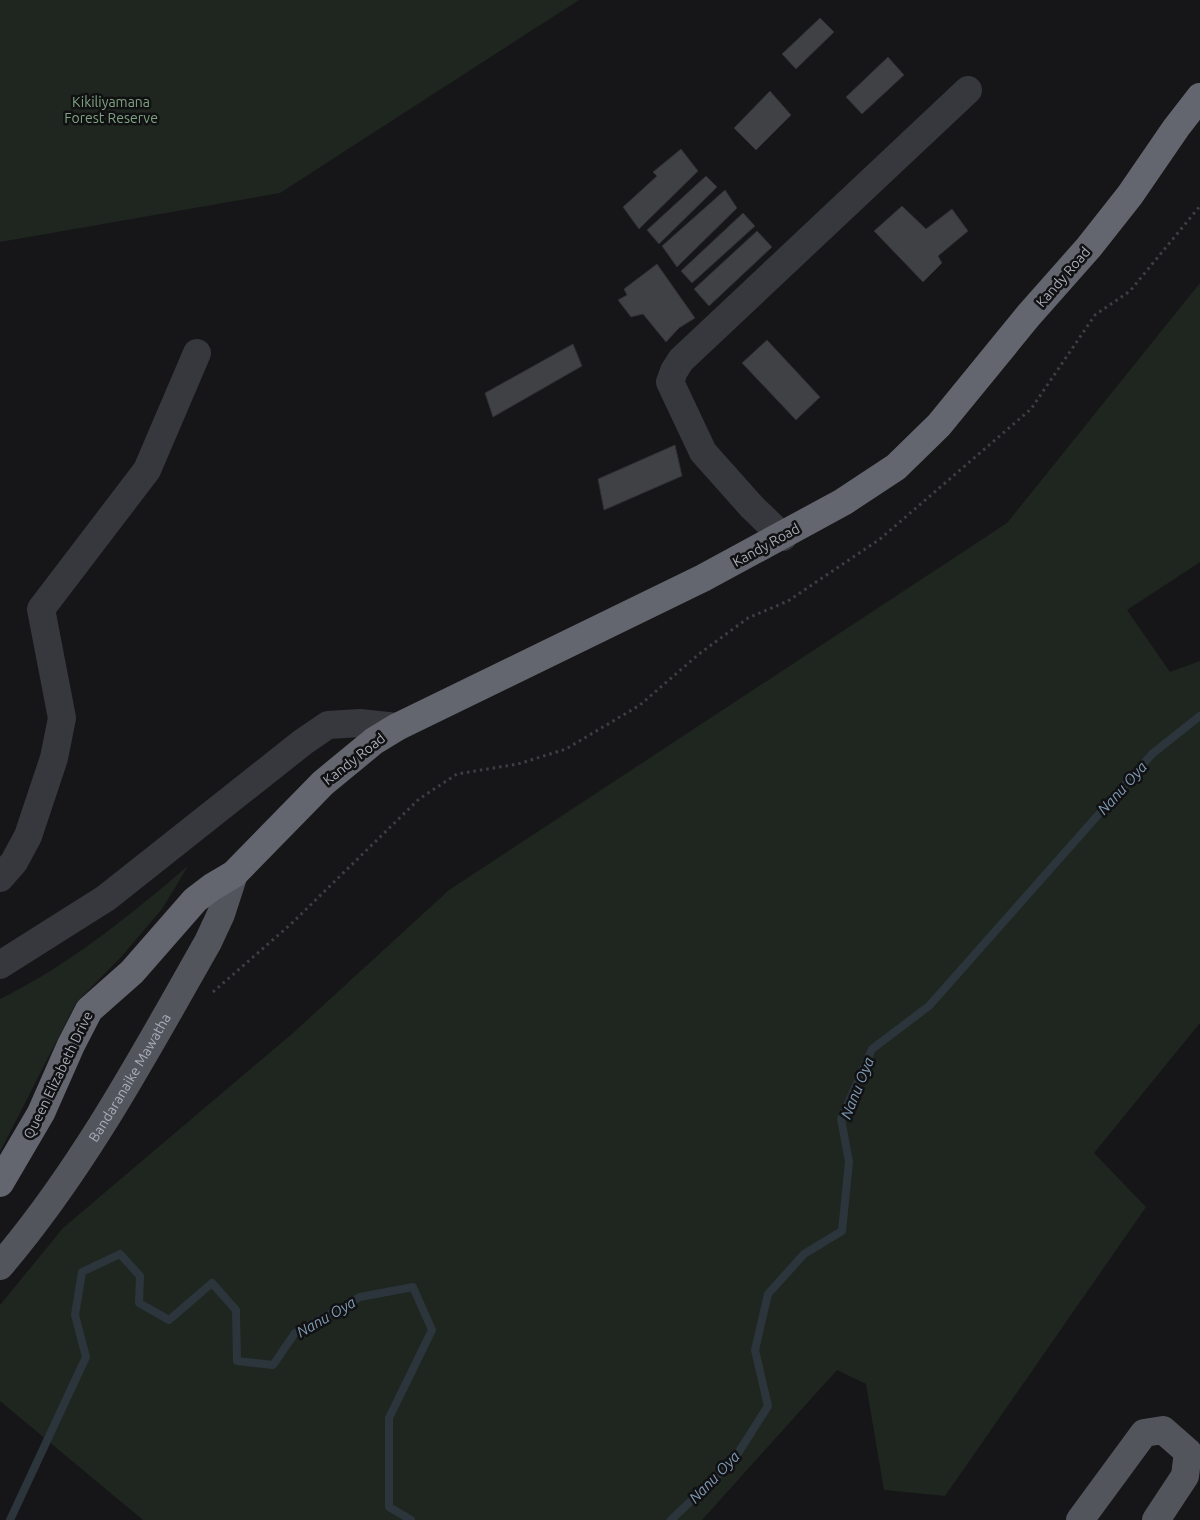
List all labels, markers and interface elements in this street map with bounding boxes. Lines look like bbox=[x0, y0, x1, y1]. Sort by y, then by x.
park label: Kikiliyamana Forest Reserve bbox=[64, 94, 158, 126]
street label: Kandy Road bbox=[1033, 244, 1093, 310]
street label: Kandy Road bbox=[730, 520, 802, 570]
street label: Kandy Road bbox=[320, 730, 388, 788]
water label: Nanu Oya bbox=[1094, 758, 1150, 818]
street label: Queen Elizabeth Drive bbox=[20, 1009, 96, 1141]
street label: Bandaranaike Mawatha bbox=[85, 1011, 174, 1145]
water label: Nanu Oya bbox=[837, 1055, 877, 1121]
water label: Nanu Oya bbox=[294, 1293, 358, 1341]
water label: Nanu Oya bbox=[685, 1448, 743, 1506]

